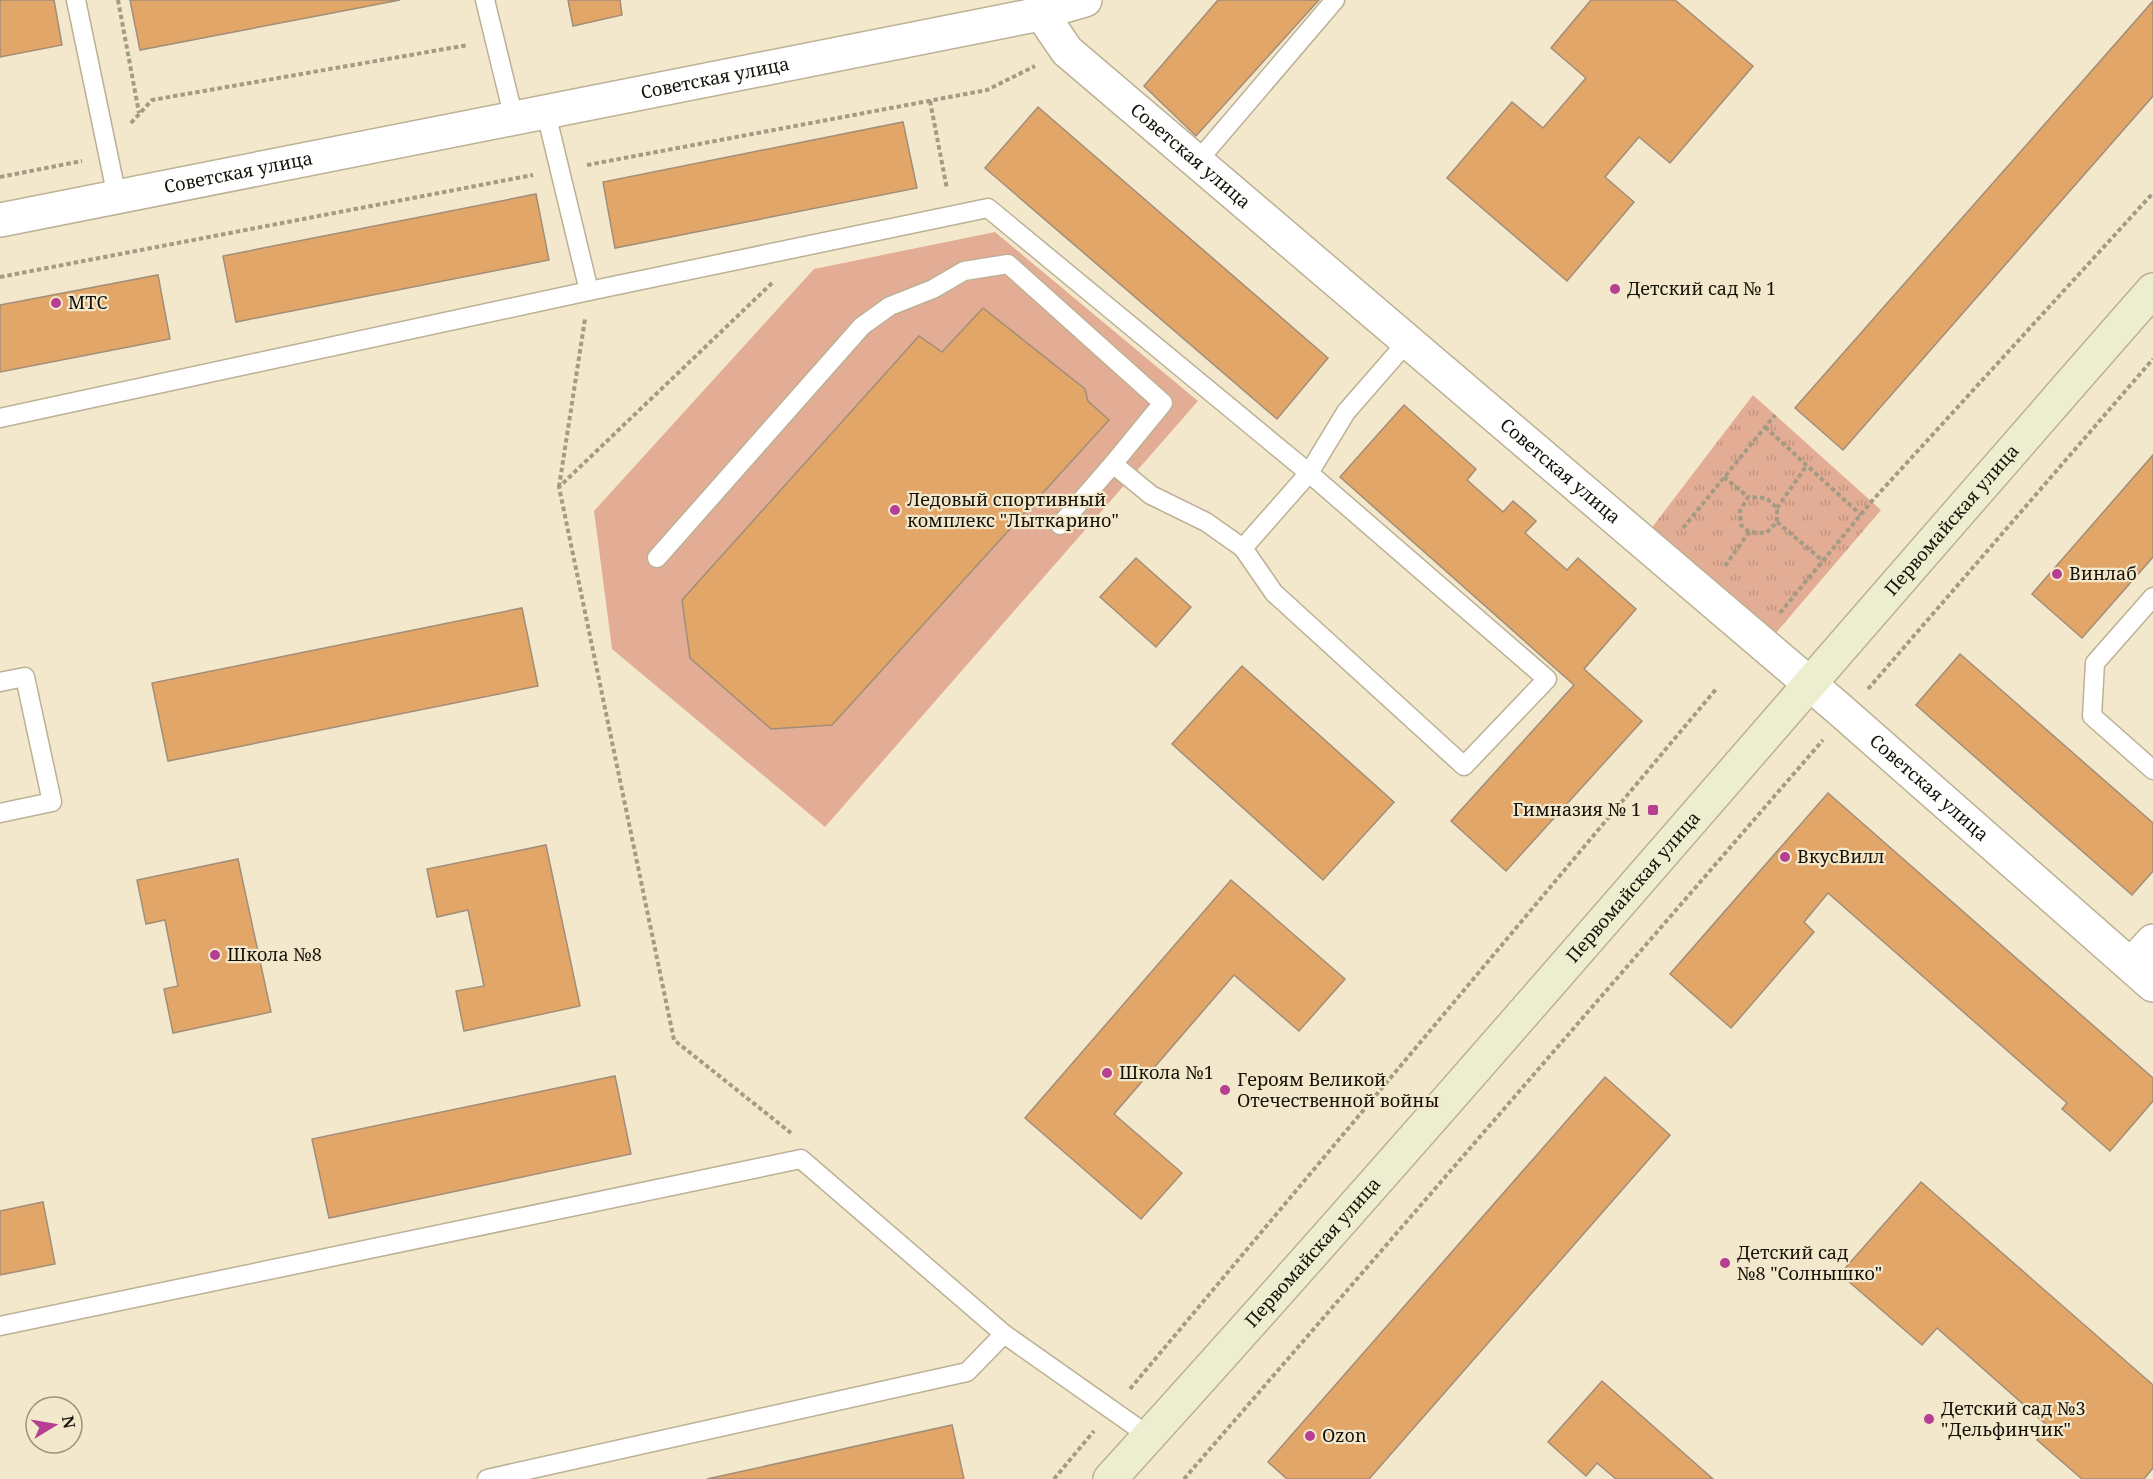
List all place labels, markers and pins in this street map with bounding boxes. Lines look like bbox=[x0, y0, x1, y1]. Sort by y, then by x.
place label: Детский сад № 1 bbox=[1627, 276, 1776, 300]
marker: Детский сад № 1 bbox=[1608, 282, 1622, 296]
place label: МТС bbox=[68, 290, 107, 314]
marker: МТС bbox=[49, 296, 63, 310]
place label: Ледовый спортивный комплекс "Лыткарино" bbox=[907, 487, 1119, 532]
marker: Ледовый спортивный комплекс "Лыткарино" bbox=[888, 503, 902, 517]
place label: Винлаб bbox=[2069, 561, 2137, 585]
marker: Винлаб bbox=[2050, 567, 2064, 581]
place label: Гимназия № 1 bbox=[1513, 797, 1641, 821]
marker: Гимназия № 1 bbox=[1646, 803, 1660, 817]
place label: ВкусВилл bbox=[1797, 844, 1885, 868]
marker: ВкусВилл bbox=[1778, 850, 1792, 864]
place label: Школа №8 bbox=[227, 942, 322, 966]
marker: Школа №8 bbox=[208, 948, 222, 962]
place label: Школа №1 bbox=[1119, 1060, 1214, 1084]
marker: Школа №1 bbox=[1100, 1066, 1114, 1080]
place label: Героям Великой Отечественной войны bbox=[1237, 1067, 1439, 1112]
marker: Героям Великой Отечественной войны bbox=[1218, 1083, 1232, 1097]
place label: Детский сад №8 "Солнышко" bbox=[1737, 1240, 1882, 1285]
marker: Детский сад №8 "Солнышко" bbox=[1718, 1256, 1732, 1270]
place label: Детский сад №3 "Дельфинчик" bbox=[1941, 1396, 2085, 1441]
marker: Детский сад №3 "Дельфинчик" bbox=[1922, 1412, 1936, 1426]
place label: Ozon bbox=[1322, 1423, 1367, 1447]
marker: Ozon bbox=[1303, 1429, 1317, 1443]

